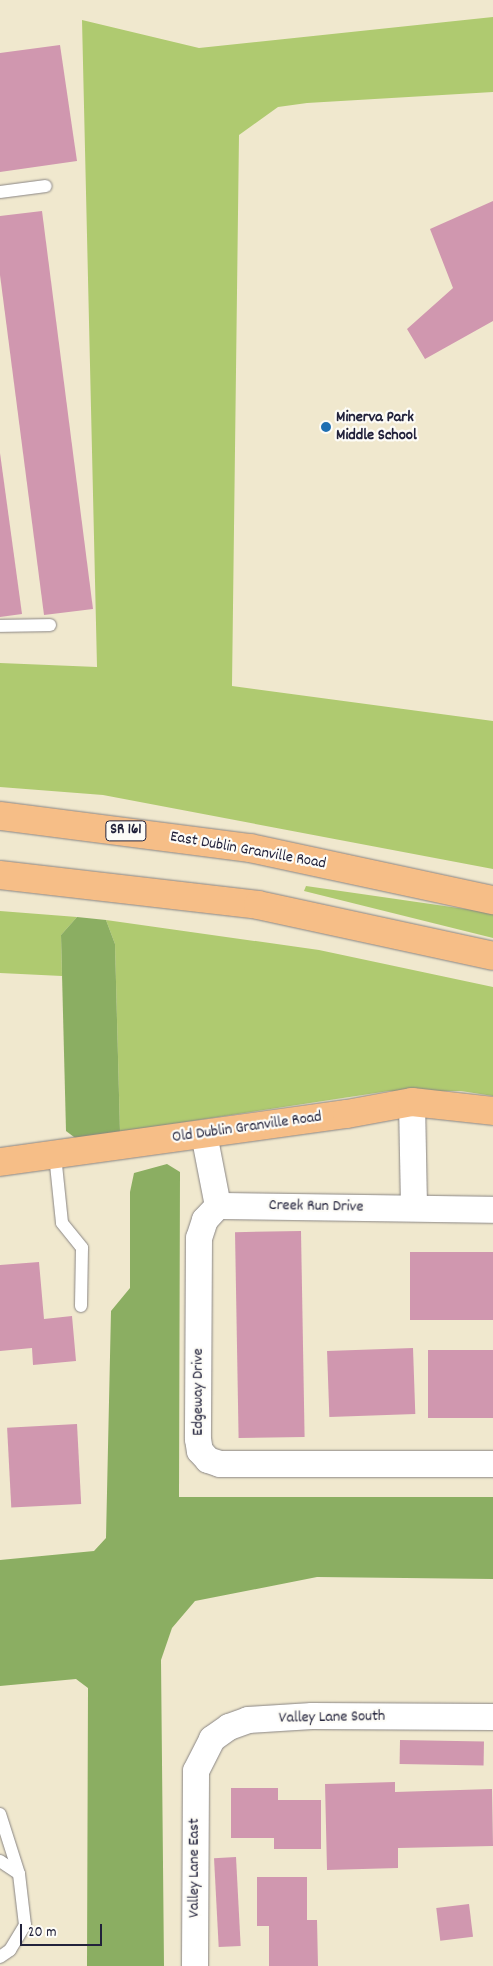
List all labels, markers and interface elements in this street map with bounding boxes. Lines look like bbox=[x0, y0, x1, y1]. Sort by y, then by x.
place label: Minerva Park Middle School bbox=[336, 408, 417, 446]
marker: Minerva Park Middle School bbox=[320, 421, 332, 433]
road number: SR 161 bbox=[105, 818, 147, 844]
street label: East Dublin Granville Road bbox=[169, 828, 327, 874]
street label: Old Dublin Granville Road bbox=[171, 1108, 323, 1148]
street label: Creek Run Drive bbox=[268, 1197, 364, 1217]
street label: Edgeway Drive bbox=[189, 1348, 209, 1436]
street label: Valley Lane South bbox=[279, 1707, 385, 1729]
street label: Valley Lane East bbox=[185, 1818, 205, 1918]
scale bar bbox=[22, 1914, 105, 1946]
text: 20 m bbox=[28, 1922, 56, 1944]

